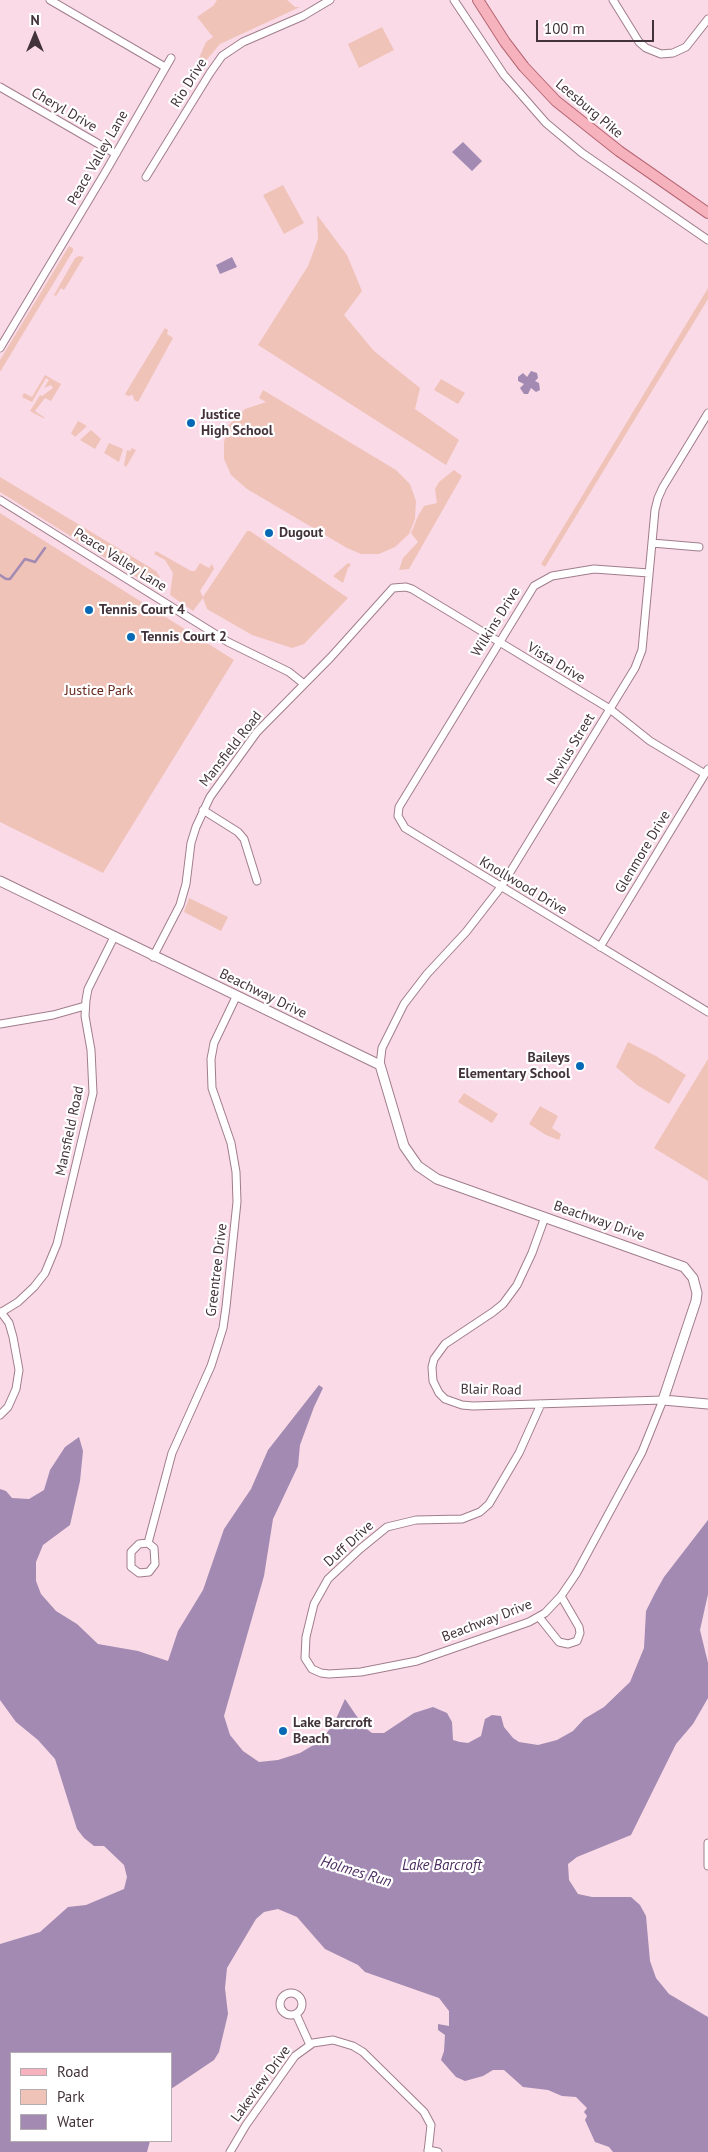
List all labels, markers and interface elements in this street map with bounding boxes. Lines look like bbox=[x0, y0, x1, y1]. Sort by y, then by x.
north arrow bbox=[10, 10, 60, 60]
scale bar bbox=[538, 10, 656, 42]
text: N bbox=[30, 11, 40, 29]
text: 100 m bbox=[544, 19, 585, 38]
street label: Rio Drive bbox=[167, 55, 211, 111]
street label: Leesburg Pike bbox=[552, 76, 626, 142]
street label: Cheryl Drive bbox=[28, 84, 100, 136]
street label: Peace Valley Lane bbox=[64, 108, 132, 208]
place label: Justice High School bbox=[201, 407, 273, 440]
marker: Justice High School bbox=[185, 417, 197, 429]
street label: Peace Valley Lane bbox=[70, 525, 170, 595]
place label: Dugout bbox=[279, 525, 323, 541]
marker: Dugout bbox=[263, 527, 275, 539]
street label: Wilkins Drive bbox=[468, 584, 524, 660]
place label: Tennis Court 4 bbox=[99, 602, 185, 618]
marker: Tennis Court 4 bbox=[83, 604, 95, 616]
place label: Tennis Court 2 bbox=[141, 629, 227, 645]
marker: Tennis Court 2 bbox=[125, 631, 137, 643]
street label: Vista Drive bbox=[524, 639, 588, 687]
park label: Justice Park bbox=[65, 683, 133, 699]
street label: Mansfield Road bbox=[196, 708, 266, 790]
street label: Nevius Street bbox=[543, 711, 599, 787]
street label: Glenmore Drive bbox=[612, 808, 674, 896]
street label: Knollwood Drive bbox=[476, 853, 570, 919]
street label: Beachway Drive bbox=[217, 966, 309, 1022]
place label: Baileys Elementary School bbox=[458, 1050, 570, 1082]
marker: Baileys Elementary School bbox=[574, 1060, 586, 1072]
street label: Mansfield Road bbox=[52, 1085, 88, 1177]
street label: Beachway Drive bbox=[551, 1198, 647, 1244]
street label: Greentree Drive bbox=[203, 1222, 231, 1318]
street label: Blair Road bbox=[460, 1381, 522, 1399]
street label: Duff Drive bbox=[321, 1517, 377, 1571]
street label: Beachway Drive bbox=[440, 1596, 534, 1646]
place label: Lake Barcroft Beach bbox=[293, 1715, 372, 1748]
marker: Lake Barcroft Beach bbox=[277, 1725, 289, 1737]
water label: Holmes Run bbox=[318, 1853, 394, 1891]
water label: Lake Barcroft bbox=[402, 1857, 482, 1875]
street label: Lakeview Drive bbox=[228, 2043, 294, 2125]
legend bbox=[10, 2052, 172, 2142]
text: Road bbox=[57, 2062, 89, 2081]
text: Park bbox=[57, 2087, 85, 2106]
text: Water bbox=[57, 2112, 94, 2131]

